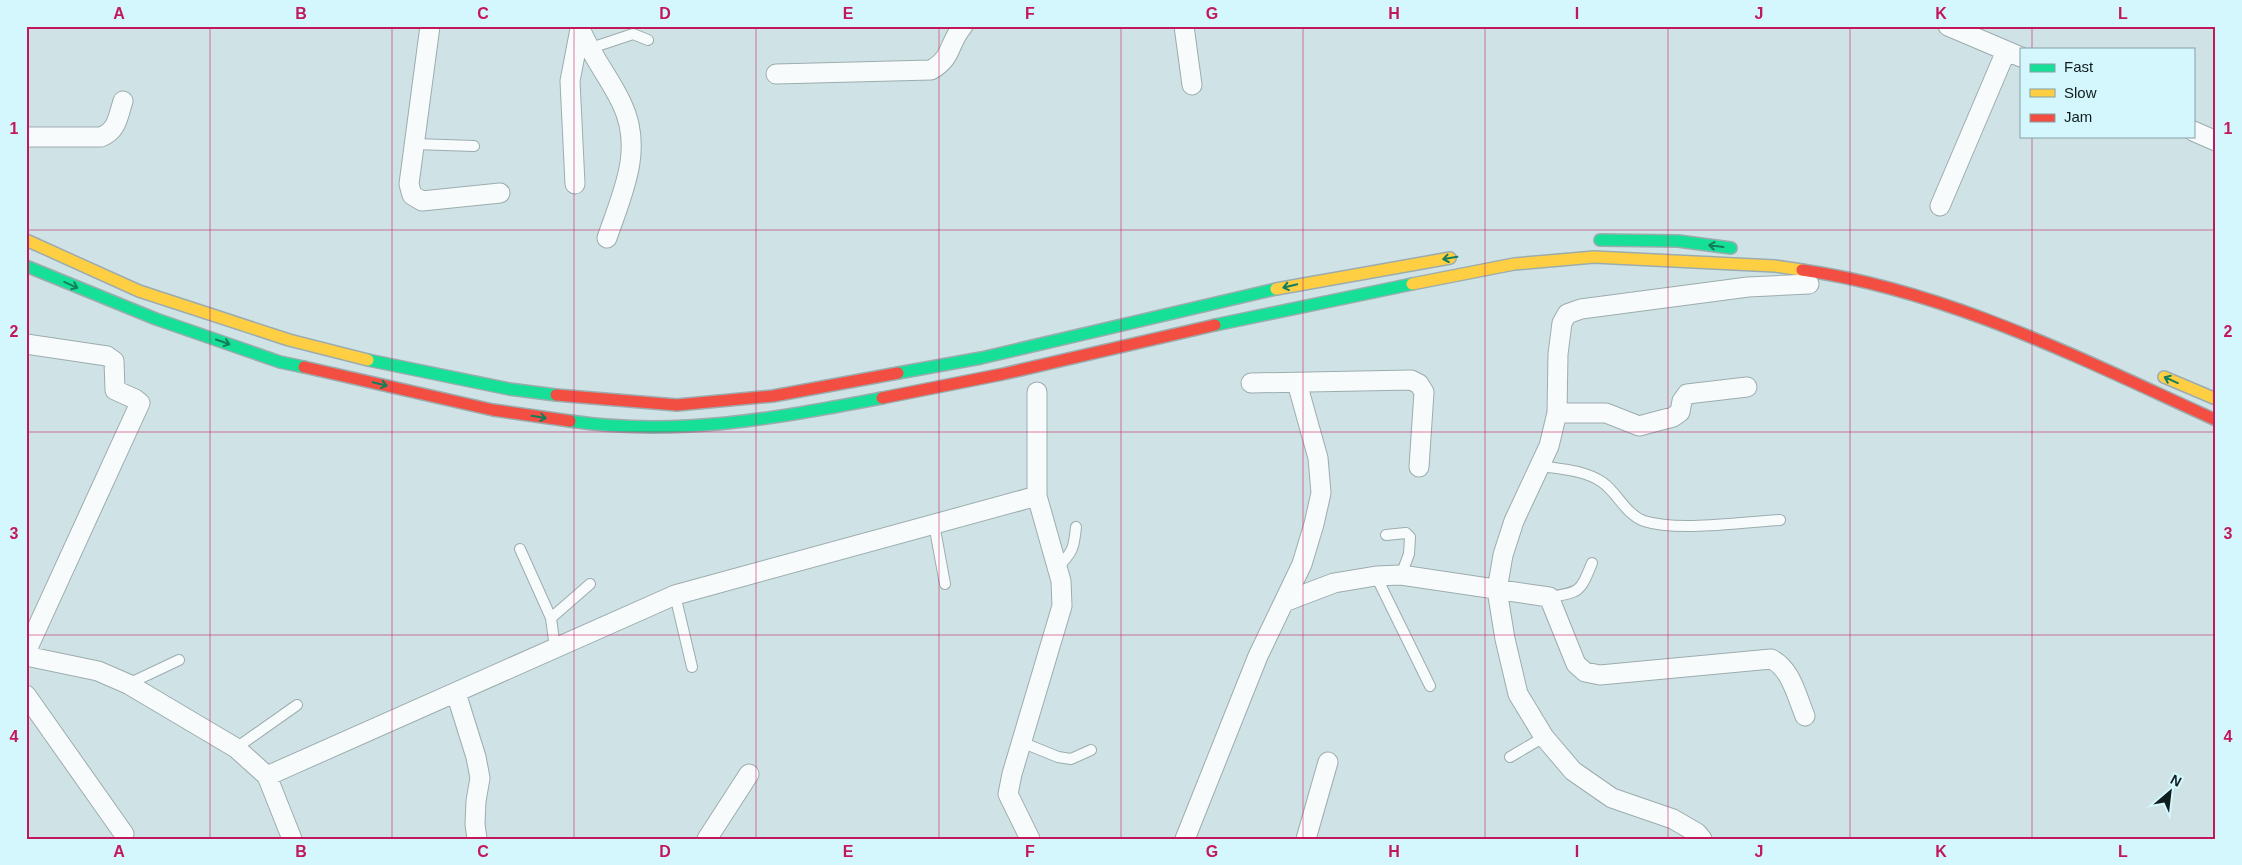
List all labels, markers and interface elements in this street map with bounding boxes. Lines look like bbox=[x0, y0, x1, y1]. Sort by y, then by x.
text: A bbox=[113, 5, 125, 22]
text: B bbox=[295, 5, 307, 22]
text: C bbox=[477, 5, 489, 22]
text: D bbox=[659, 5, 671, 22]
text: E bbox=[843, 5, 854, 22]
text: F bbox=[1025, 5, 1035, 22]
text: G bbox=[1206, 5, 1218, 22]
text: H bbox=[1388, 5, 1400, 22]
text: I bbox=[1575, 5, 1579, 22]
text: J bbox=[1755, 5, 1763, 22]
text: K bbox=[1935, 5, 1947, 22]
text: L bbox=[2118, 5, 2128, 22]
legend bbox=[2020, 48, 2194, 138]
text: Fast bbox=[2064, 58, 2094, 75]
text: Slow bbox=[2064, 84, 2097, 101]
text: Jam bbox=[2064, 108, 2092, 125]
text: 1 bbox=[10, 120, 19, 137]
text: 1 bbox=[2224, 120, 2233, 137]
one-way arrow bbox=[1709, 241, 1725, 251]
one-way arrow bbox=[1443, 253, 1459, 263]
one-way arrow bbox=[63, 281, 78, 291]
one-way arrow bbox=[1283, 282, 1299, 291]
text: 2 bbox=[10, 323, 19, 340]
text: 2 bbox=[2224, 323, 2233, 340]
one-way arrow bbox=[215, 338, 230, 347]
one-way arrow bbox=[2164, 374, 2179, 384]
one-way arrow bbox=[371, 380, 387, 389]
one-way arrow bbox=[530, 412, 546, 422]
text: 3 bbox=[10, 525, 19, 542]
text: 3 bbox=[2224, 525, 2233, 542]
text: 4 bbox=[10, 728, 19, 745]
text: 4 bbox=[2224, 728, 2233, 745]
north arrow bbox=[2144, 768, 2194, 818]
text: N bbox=[2168, 771, 2184, 790]
text: A bbox=[113, 843, 125, 860]
text: B bbox=[295, 843, 307, 860]
text: C bbox=[477, 843, 489, 860]
text: D bbox=[659, 843, 671, 860]
text: E bbox=[843, 843, 854, 860]
text: F bbox=[1025, 843, 1035, 860]
text: G bbox=[1206, 843, 1218, 860]
text: H bbox=[1388, 843, 1400, 860]
text: I bbox=[1575, 843, 1579, 860]
text: J bbox=[1755, 843, 1763, 860]
text: K bbox=[1935, 843, 1947, 860]
text: L bbox=[2118, 843, 2128, 860]

